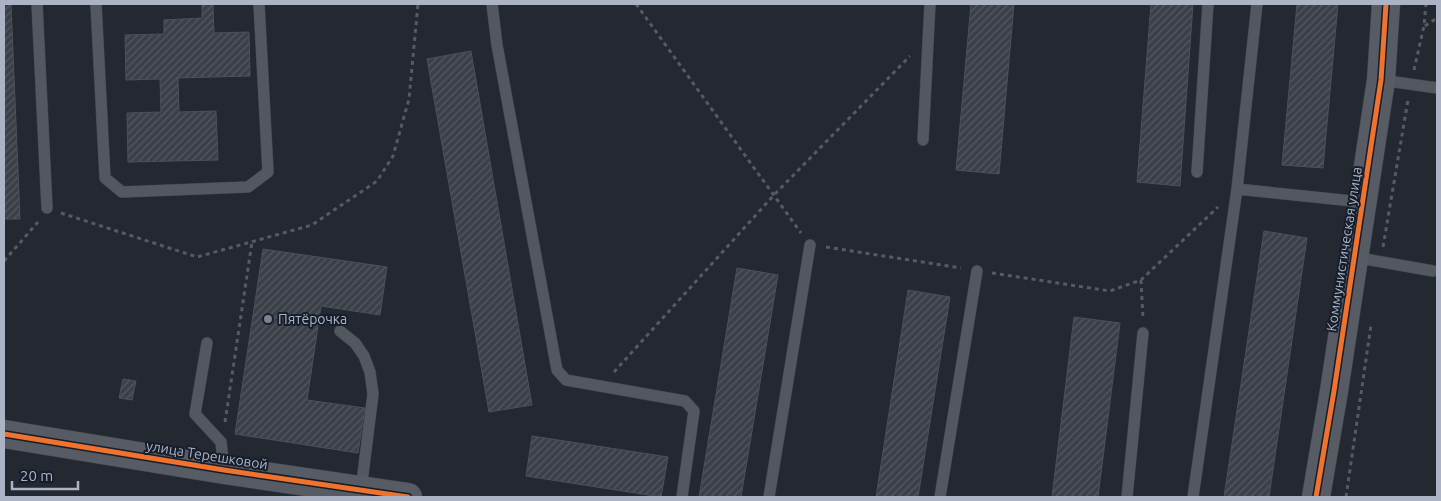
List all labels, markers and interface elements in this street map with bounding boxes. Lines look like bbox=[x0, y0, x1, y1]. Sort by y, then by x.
street label: Коммунистическая улица bbox=[1323, 166, 1365, 332]
place label: Пятёрочка bbox=[278, 311, 347, 327]
marker: Пятёрочка bbox=[262, 313, 274, 325]
street label: улица Терешковой bbox=[145, 437, 269, 473]
scale bar bbox=[12, 458, 79, 490]
text: 20 m bbox=[20, 467, 53, 484]

